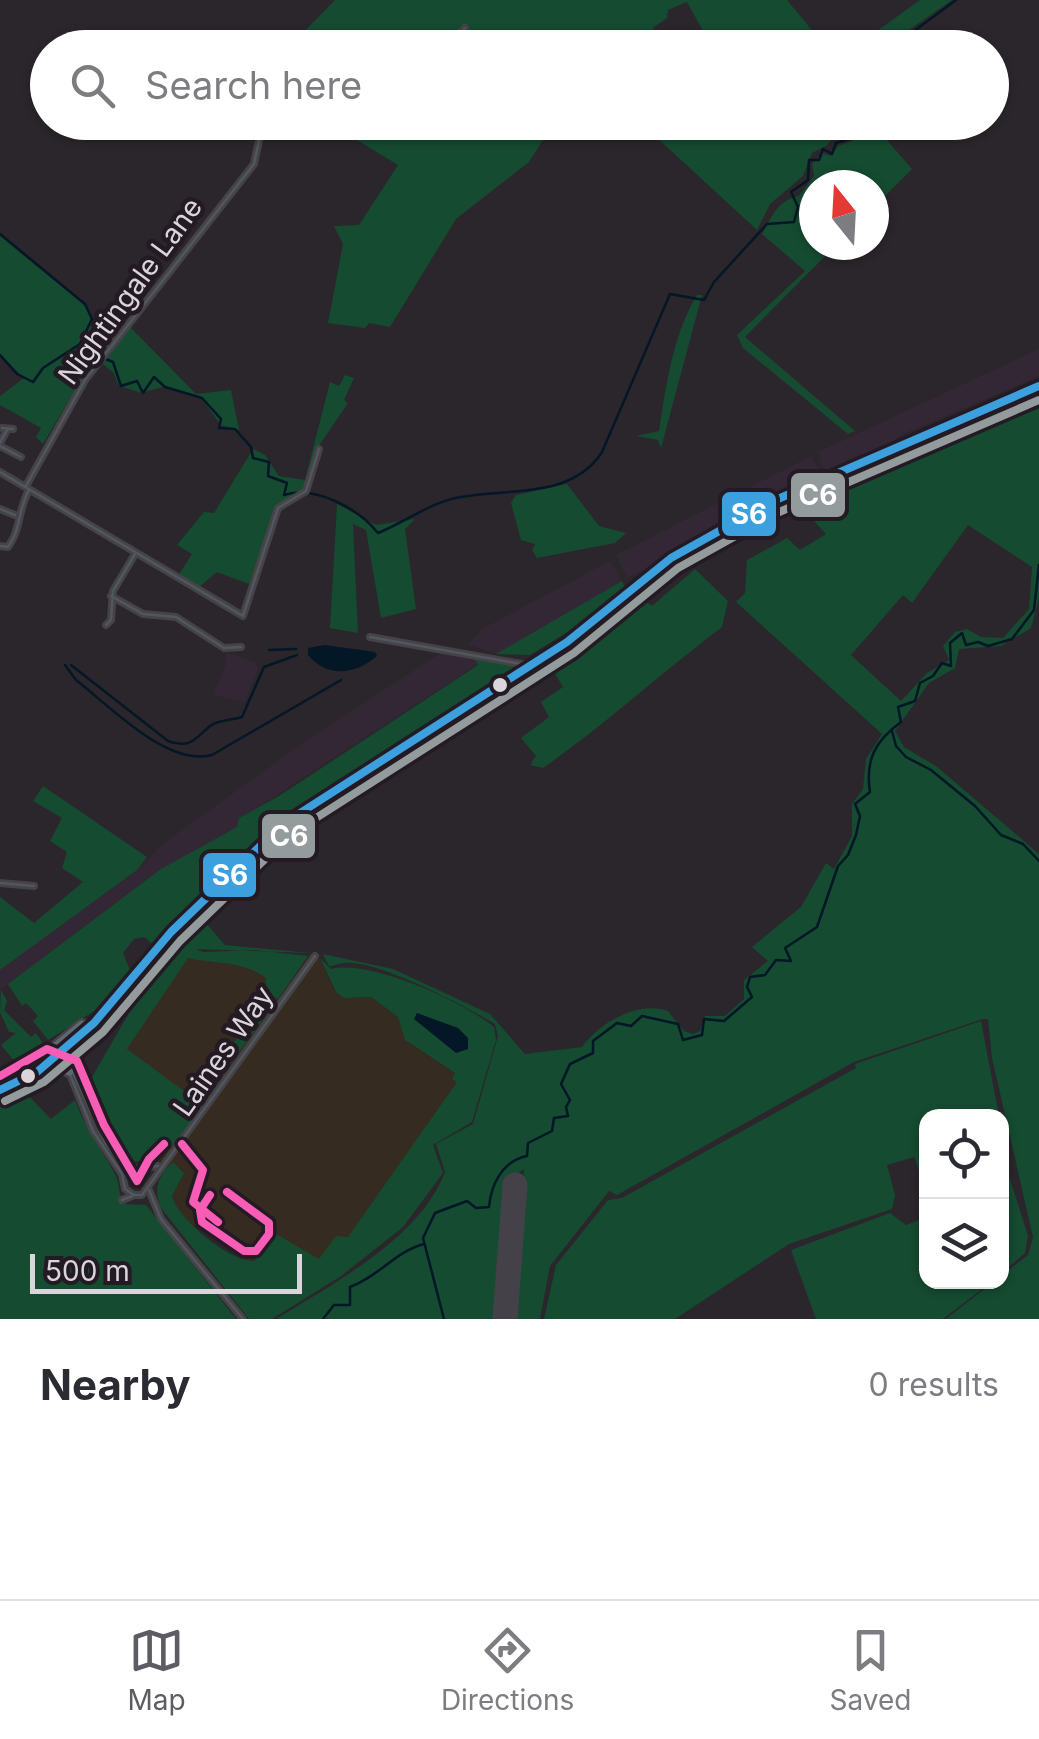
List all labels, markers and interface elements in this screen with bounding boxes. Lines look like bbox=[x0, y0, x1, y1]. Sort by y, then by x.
search box bbox=[30, 30, 1009, 140]
icon: search bbox=[65, 58, 120, 113]
text: Search here bbox=[145, 62, 362, 108]
north arrow bbox=[799, 170, 889, 260]
street label: Nightingale Lane bbox=[51, 191, 209, 391]
line badge: C6 bbox=[789, 471, 847, 519]
text: C6 bbox=[799, 478, 837, 512]
line badge: S6 bbox=[720, 490, 778, 538]
text: S6 bbox=[731, 497, 767, 531]
unlabelled marker bbox=[490, 675, 510, 695]
line badge: C6 bbox=[260, 812, 317, 860]
text: C6 bbox=[270, 819, 308, 853]
line badge: S6 bbox=[201, 851, 258, 899]
text: S6 bbox=[212, 858, 248, 892]
street label: Laines Way bbox=[166, 979, 280, 1123]
unlabelled marker bbox=[18, 1066, 38, 1086]
map controls bbox=[919, 1109, 1009, 1289]
button: locate bbox=[919, 1109, 1009, 1199]
button: layers bbox=[919, 1199, 1009, 1289]
scale bar bbox=[30, 1249, 302, 1294]
text: 500 m bbox=[45, 1254, 130, 1288]
text: Nearby bbox=[40, 1359, 191, 1410]
text: 0 results bbox=[869, 1365, 999, 1404]
tab: Map bbox=[128, 1623, 186, 1717]
tab: Directions bbox=[441, 1623, 574, 1717]
tab: Saved bbox=[829, 1623, 911, 1717]

